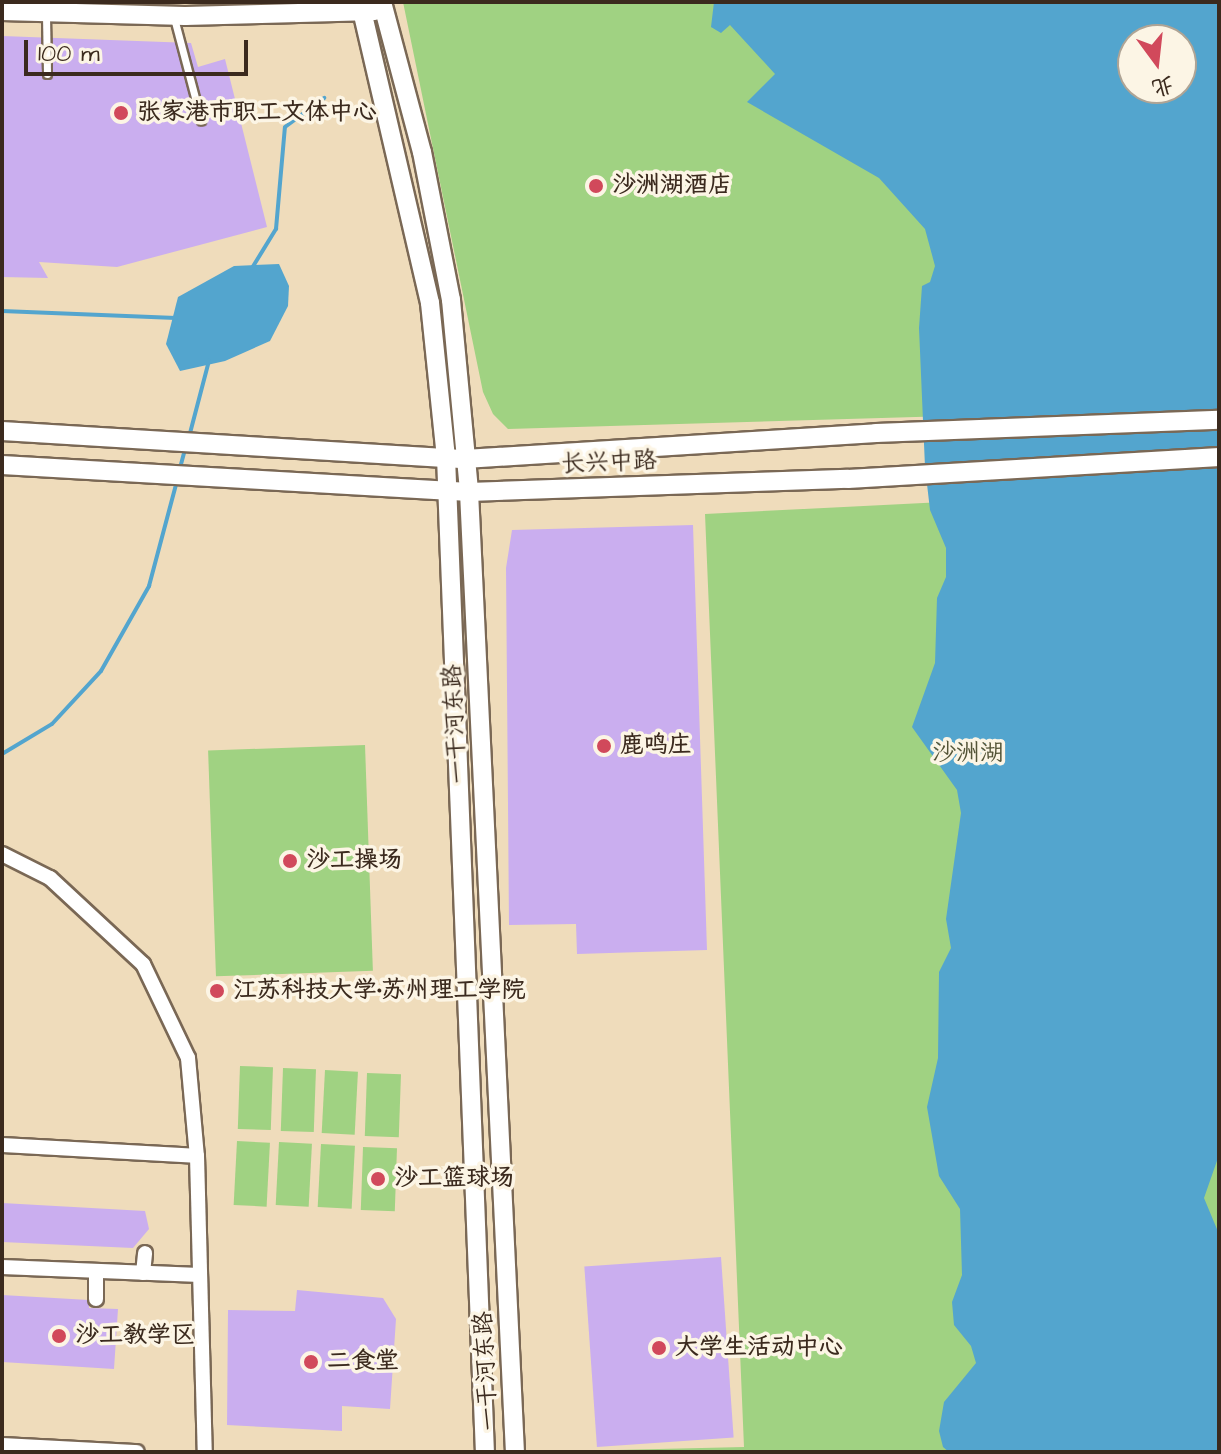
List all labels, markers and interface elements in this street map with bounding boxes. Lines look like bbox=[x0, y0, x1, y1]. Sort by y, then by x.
scale bar bbox=[28, 24, 252, 74]
north arrow bbox=[1117, 24, 1197, 104]
text: 100 m bbox=[38, 37, 100, 71]
text: 北 bbox=[1148, 68, 1177, 104]
place label: 张家港市职工文体中心 bbox=[137, 99, 377, 127]
marker: 张家港市职工文体中心 bbox=[112, 104, 130, 122]
place label: 沙洲湖酒店 bbox=[612, 172, 732, 200]
marker: 沙洲湖酒店 bbox=[587, 177, 605, 195]
street label: 长兴中路 bbox=[561, 447, 657, 479]
street label: 一干河东路 bbox=[438, 663, 474, 785]
place label: 鹿鸣庄 bbox=[620, 732, 692, 760]
marker: 鹿鸣庄 bbox=[595, 737, 613, 755]
park label: 沙洲湖 bbox=[932, 740, 1004, 768]
place label: 沙工操场 bbox=[306, 847, 402, 875]
marker: 沙工操场 bbox=[281, 852, 299, 870]
place label: 江苏科技大学•苏州理工学院 bbox=[233, 977, 526, 1005]
marker: 江苏科技大学•苏州理工学院 bbox=[208, 982, 226, 1000]
place label: 沙工篮球场 bbox=[394, 1165, 514, 1193]
marker: 沙工篮球场 bbox=[369, 1170, 387, 1188]
street label: 一干河东路 bbox=[469, 1310, 505, 1432]
place label: 沙工教学区 bbox=[75, 1322, 195, 1350]
marker: 沙工教学区 bbox=[50, 1327, 68, 1345]
place label: 大学生活动中心 bbox=[675, 1334, 843, 1362]
marker: 大学生活动中心 bbox=[650, 1339, 668, 1357]
place label: 二食堂 bbox=[327, 1348, 399, 1376]
marker: 二食堂 bbox=[302, 1353, 320, 1371]

